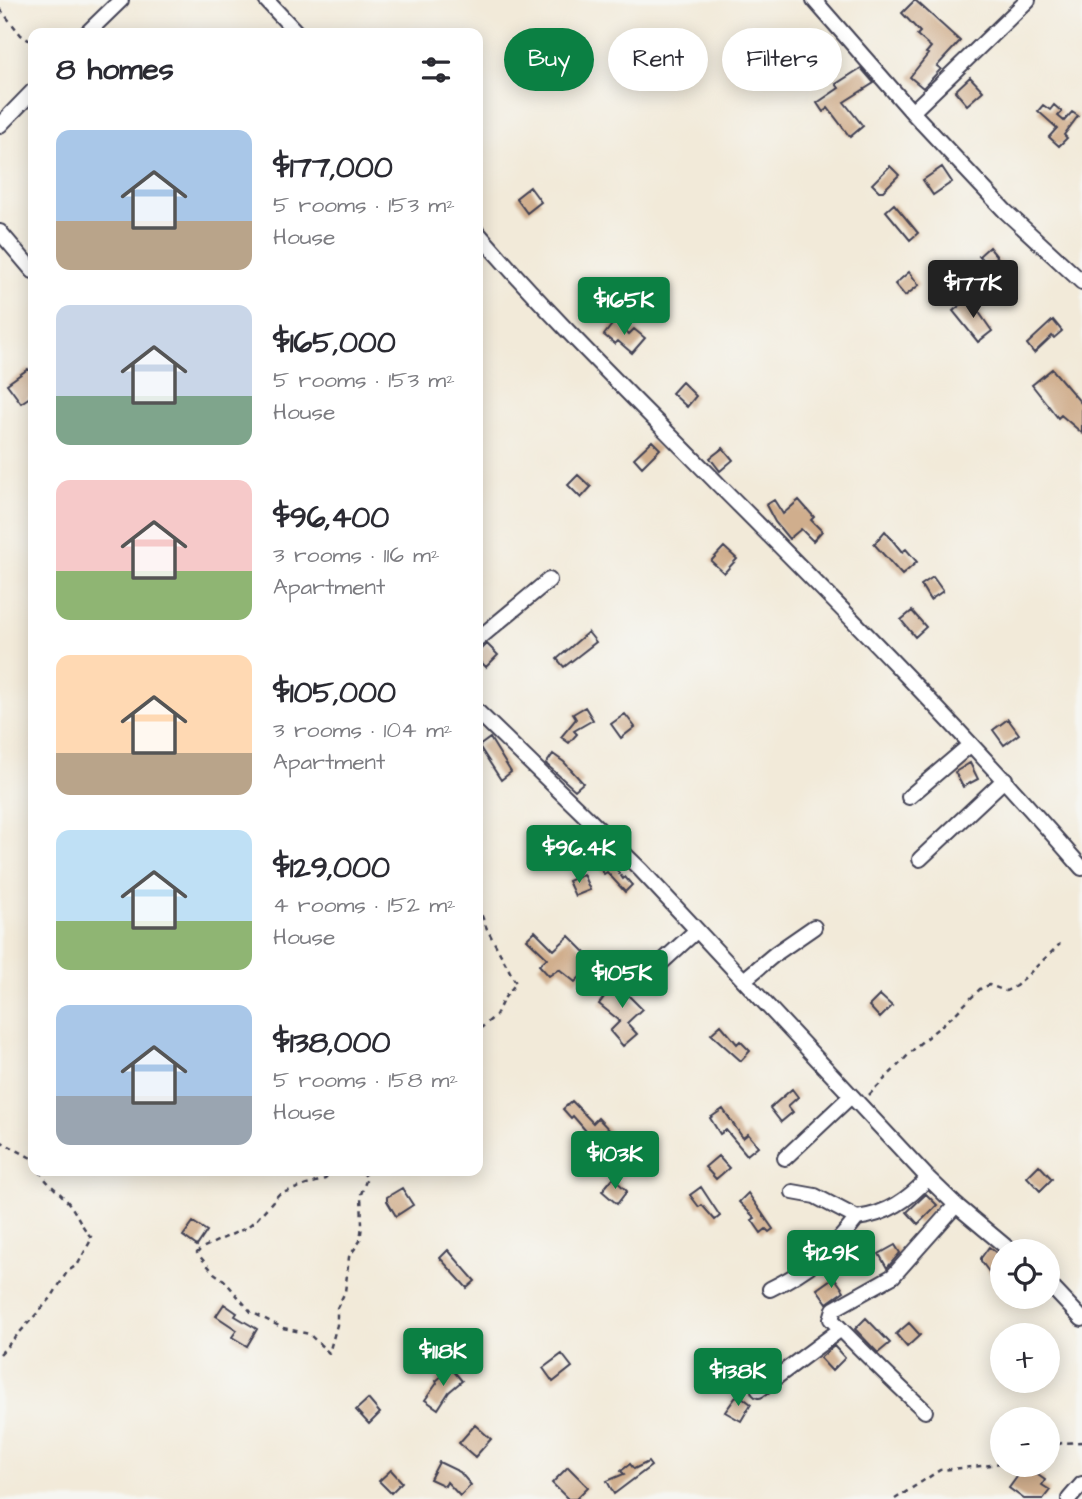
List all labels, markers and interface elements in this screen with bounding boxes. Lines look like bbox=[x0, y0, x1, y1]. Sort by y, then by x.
chip: Buy bbox=[504, 28, 594, 91]
chip: Rent bbox=[608, 28, 708, 91]
chip: Filters bbox=[722, 28, 842, 91]
text: 8 homes bbox=[56, 49, 174, 91]
icon: filters bbox=[417, 51, 455, 89]
text: $177,000 bbox=[273, 147, 393, 189]
icon: home bbox=[112, 158, 196, 242]
text: 5 rooms · 153 m² bbox=[273, 189, 455, 221]
text: House bbox=[273, 221, 336, 253]
pin: $177K bbox=[924, 260, 1022, 320]
text: $177K bbox=[944, 267, 1002, 299]
pin: $165K bbox=[575, 278, 673, 337]
text: $165K bbox=[594, 284, 654, 316]
text: $165,000 bbox=[273, 322, 396, 364]
icon: home bbox=[112, 333, 196, 417]
text: 5 rooms · 153 m² bbox=[273, 364, 455, 396]
text: House bbox=[273, 396, 336, 428]
text: $96,400 bbox=[273, 497, 389, 539]
icon: home bbox=[112, 508, 196, 592]
text: 3 rooms · 116 m² bbox=[273, 539, 440, 571]
text: Apartment bbox=[273, 571, 385, 603]
text: $105,000 bbox=[273, 672, 396, 714]
icon: home bbox=[112, 683, 196, 767]
text: 3 rooms · 104 m² bbox=[273, 714, 452, 746]
text: Apartment bbox=[273, 746, 385, 778]
pin: $96.4K bbox=[522, 826, 636, 885]
text: $96.4K bbox=[542, 832, 616, 864]
text: $129,000 bbox=[273, 847, 390, 889]
icon: home bbox=[112, 858, 196, 942]
text: 4 rooms · 152 m² bbox=[273, 889, 456, 921]
text: House bbox=[273, 921, 336, 953]
pin: $105K bbox=[573, 950, 671, 1010]
text: $105K bbox=[592, 957, 652, 989]
text: $138,000 bbox=[273, 1022, 390, 1064]
icon: home bbox=[112, 1033, 196, 1117]
text: 5 rooms · 158 m² bbox=[273, 1064, 458, 1096]
text: House bbox=[273, 1096, 336, 1128]
pin: $103K bbox=[566, 1132, 664, 1191]
text: $103K bbox=[587, 1138, 643, 1170]
pin: $129K bbox=[782, 1230, 880, 1290]
text: $129K bbox=[803, 1237, 859, 1269]
map controls bbox=[990, 1239, 1060, 1477]
button: locate bbox=[990, 1239, 1060, 1309]
button: + bbox=[990, 1323, 1060, 1393]
pin: $118K bbox=[394, 1328, 492, 1388]
text: $118K bbox=[419, 1335, 467, 1367]
pin: $138K bbox=[689, 1348, 787, 1408]
text: $138K bbox=[710, 1355, 766, 1387]
button: − bbox=[990, 1407, 1060, 1477]

